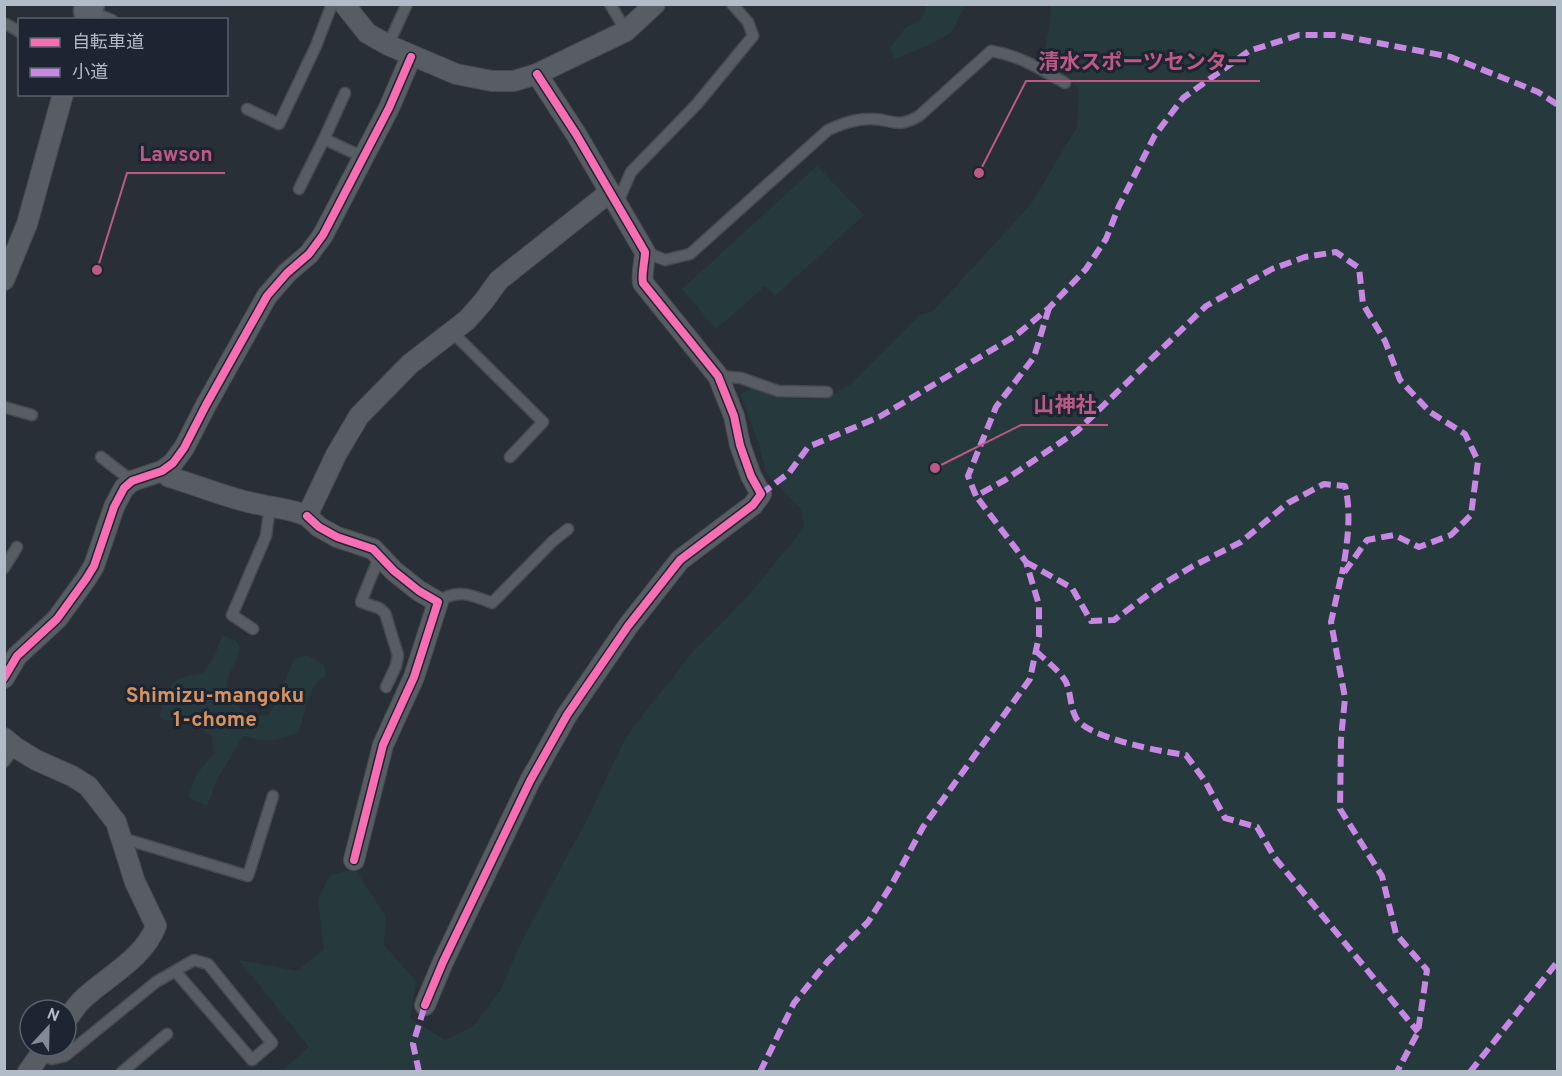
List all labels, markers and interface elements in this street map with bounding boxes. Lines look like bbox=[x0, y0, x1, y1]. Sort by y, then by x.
legend bbox=[18, 18, 228, 96]
text: 自転車道 bbox=[72, 32, 144, 55]
callout: 清水スポーツセンター bbox=[1026, 42, 1260, 81]
text: 清水スポーツセンター bbox=[1038, 50, 1248, 77]
text: 小道 bbox=[72, 62, 108, 85]
callout: Lawson bbox=[127, 134, 225, 173]
text: Lawson bbox=[139, 142, 213, 169]
callout: 山神社 bbox=[1021, 386, 1108, 425]
text: 山神社 bbox=[1034, 393, 1097, 420]
district label: Shimizu-mangoku 1-chome bbox=[126, 683, 304, 734]
north arrow bbox=[18, 998, 78, 1058]
text: N bbox=[44, 1005, 62, 1027]

